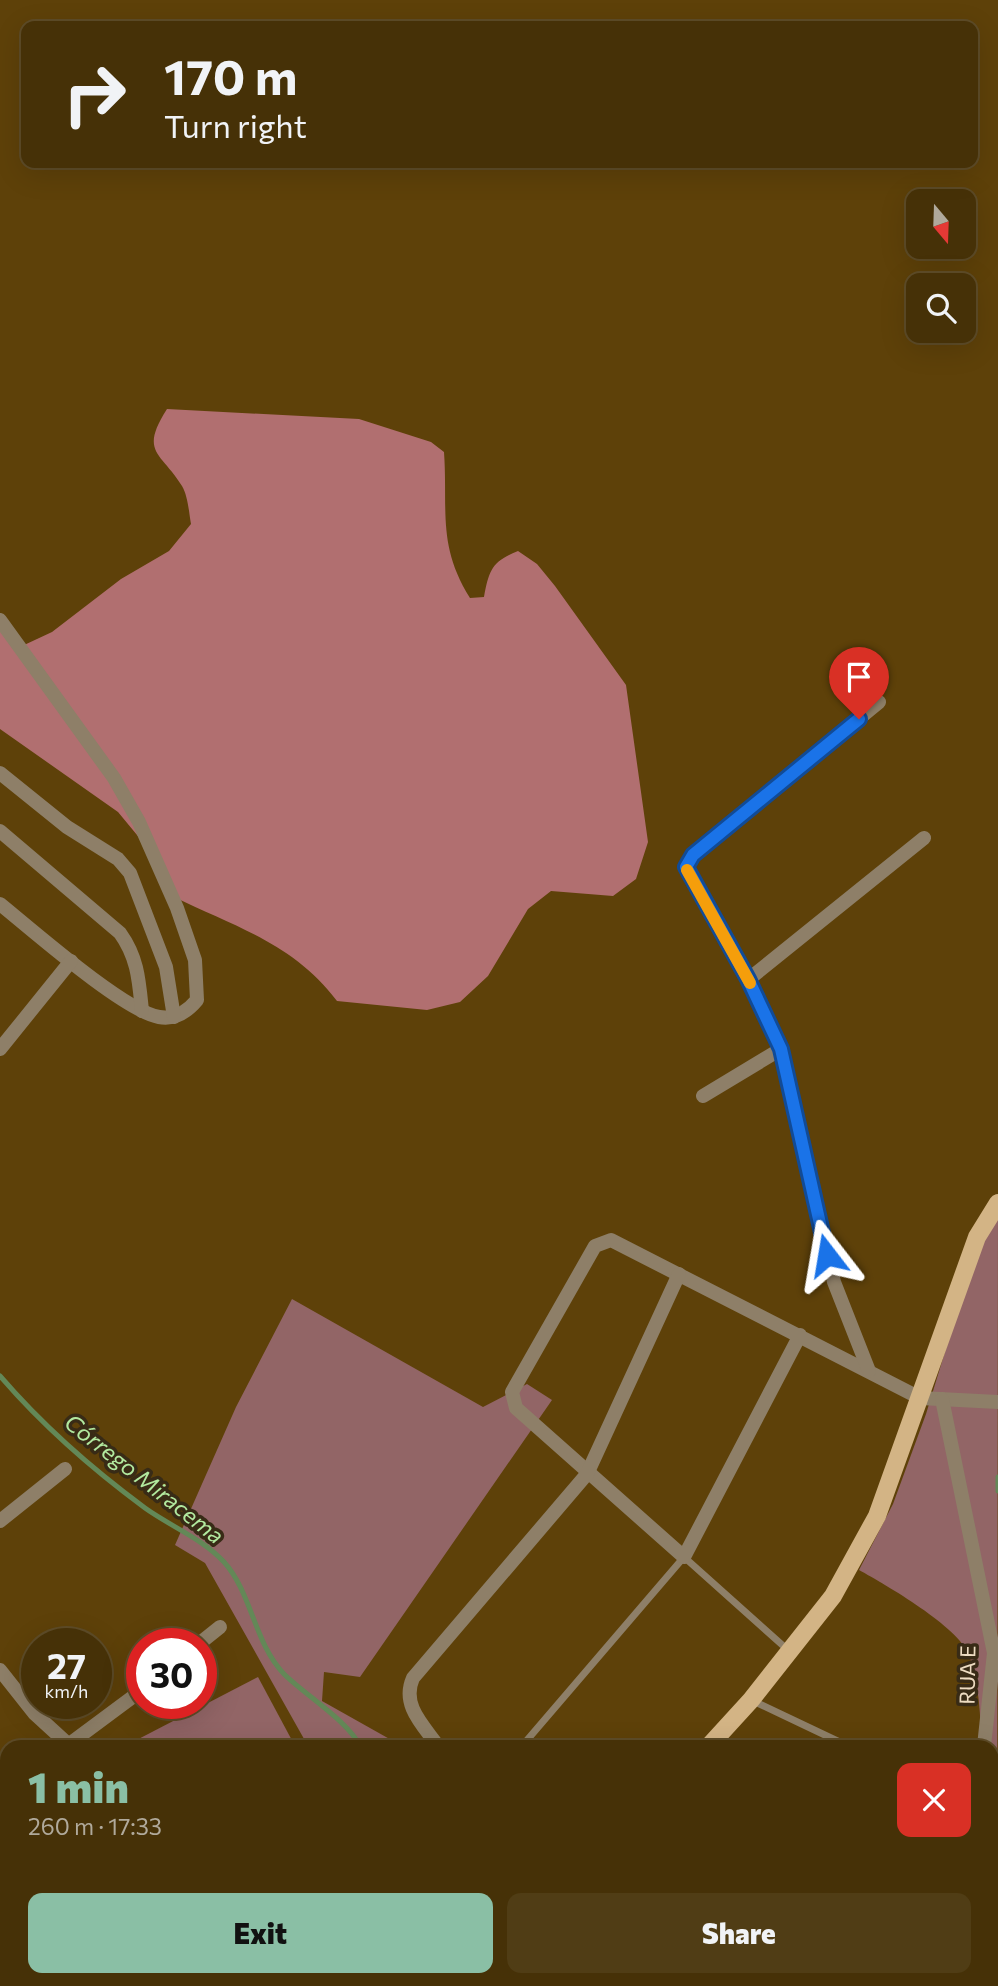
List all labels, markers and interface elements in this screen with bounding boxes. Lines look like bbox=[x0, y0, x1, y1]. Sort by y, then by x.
text: 170 m bbox=[164, 45, 297, 105]
icon: right bbox=[49, 49, 140, 140]
text: Turn right bbox=[164, 105, 307, 145]
north arrow bbox=[906, 189, 976, 259]
map controls bbox=[906, 189, 976, 343]
button: search bbox=[906, 273, 976, 343]
pin bbox=[829, 647, 889, 719]
icon: arrive bbox=[840, 658, 878, 696]
position arrow bbox=[790, 1218, 864, 1292]
water label: Córrego Miracema bbox=[59, 1407, 230, 1549]
speed limit sign: 30 bbox=[126, 1628, 217, 1719]
text: 27 bbox=[47, 1643, 86, 1686]
street label: RUA E bbox=[953, 1645, 980, 1705]
text: km/h bbox=[45, 1680, 88, 1702]
text: 1 min bbox=[28, 1760, 129, 1812]
button: close bbox=[897, 1763, 971, 1837]
text: 260 m · 17:33 bbox=[28, 1812, 162, 1840]
button: Exit bbox=[28, 1893, 493, 1973]
button: Share bbox=[507, 1893, 971, 1973]

